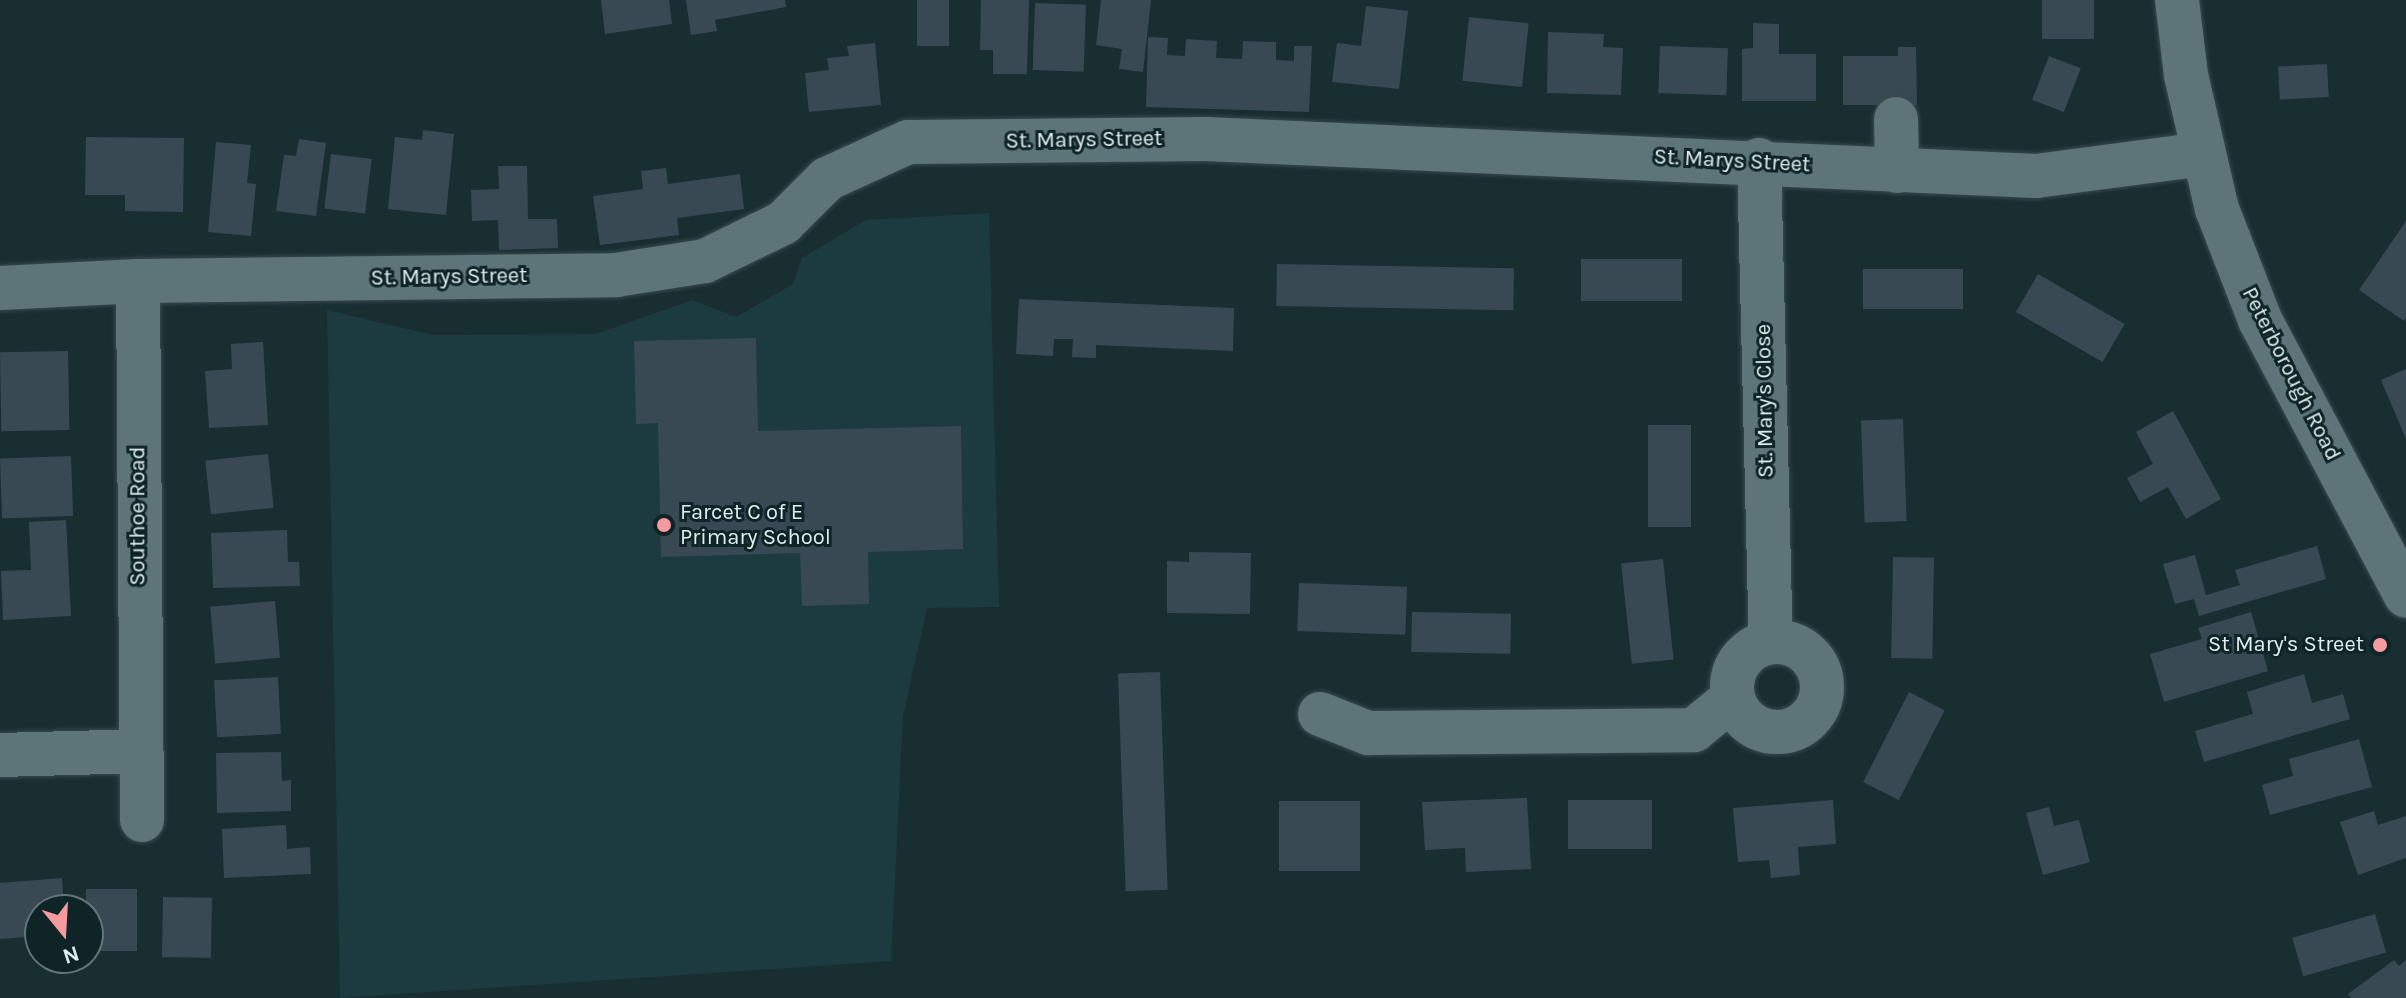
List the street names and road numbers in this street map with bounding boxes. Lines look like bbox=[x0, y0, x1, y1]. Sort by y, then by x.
street label: St. Marys Street bbox=[1005, 125, 1163, 155]
street label: St. Marys Street bbox=[1653, 144, 1811, 178]
street label: St. Marys Street bbox=[370, 262, 528, 292]
street label: Peterborough Road bbox=[2236, 283, 2346, 465]
street label: St. Mary's Close bbox=[1750, 324, 1780, 478]
street label: Southoe Road bbox=[125, 446, 151, 586]

